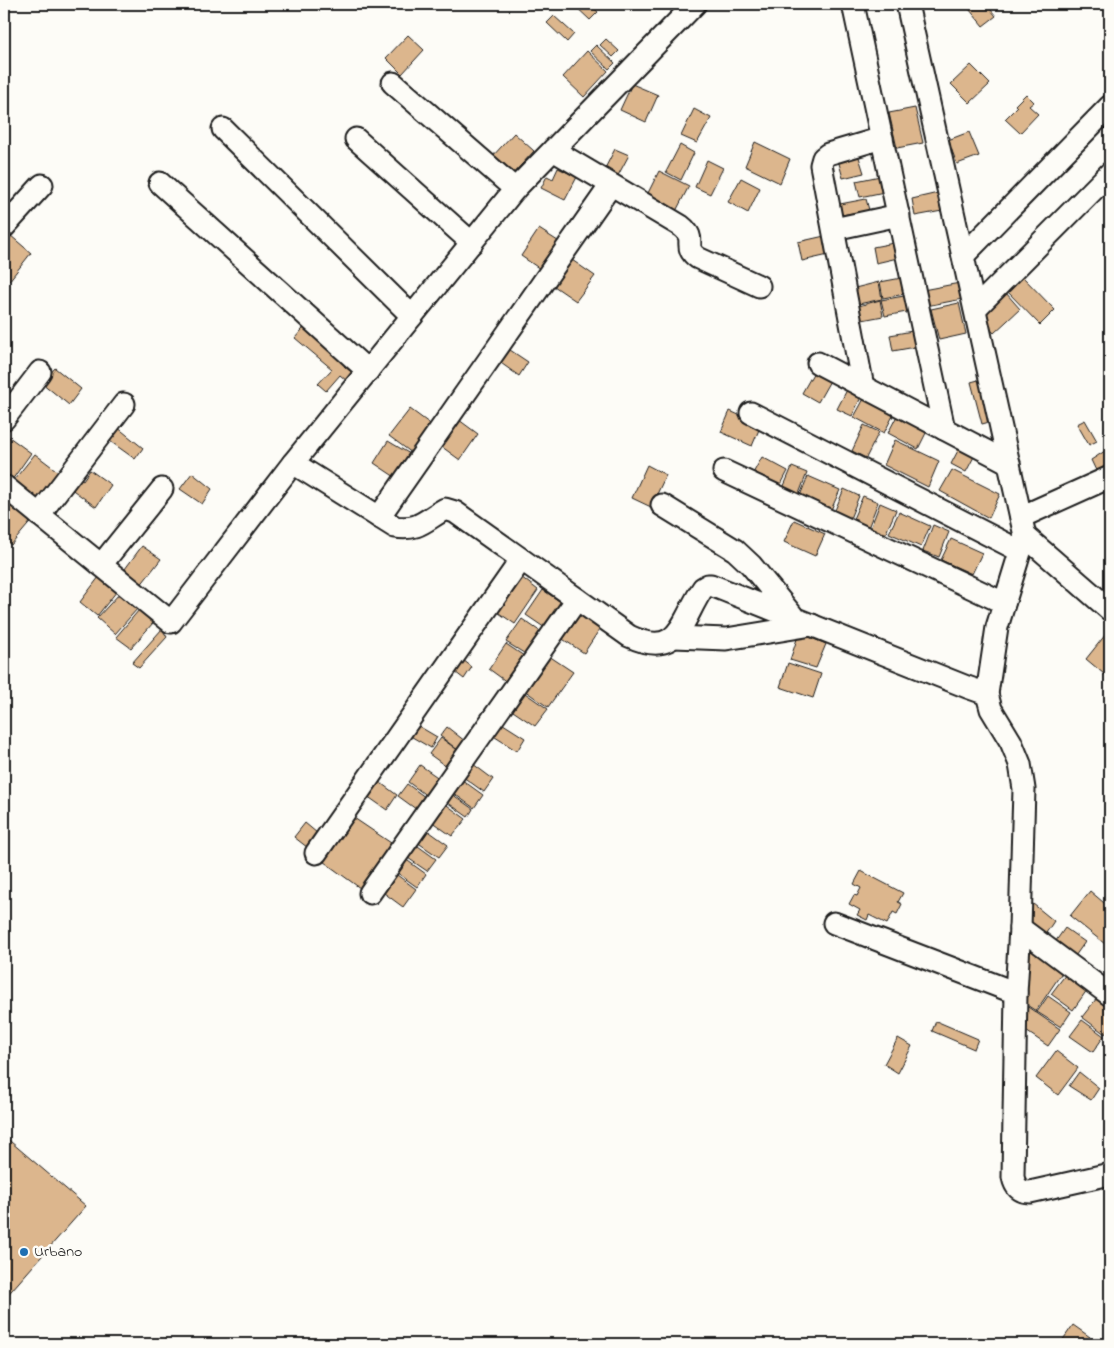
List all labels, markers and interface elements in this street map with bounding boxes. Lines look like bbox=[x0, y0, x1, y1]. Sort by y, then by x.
place label: Urbano bbox=[34, 1240, 82, 1264]
marker: Urbano bbox=[18, 1246, 30, 1258]

